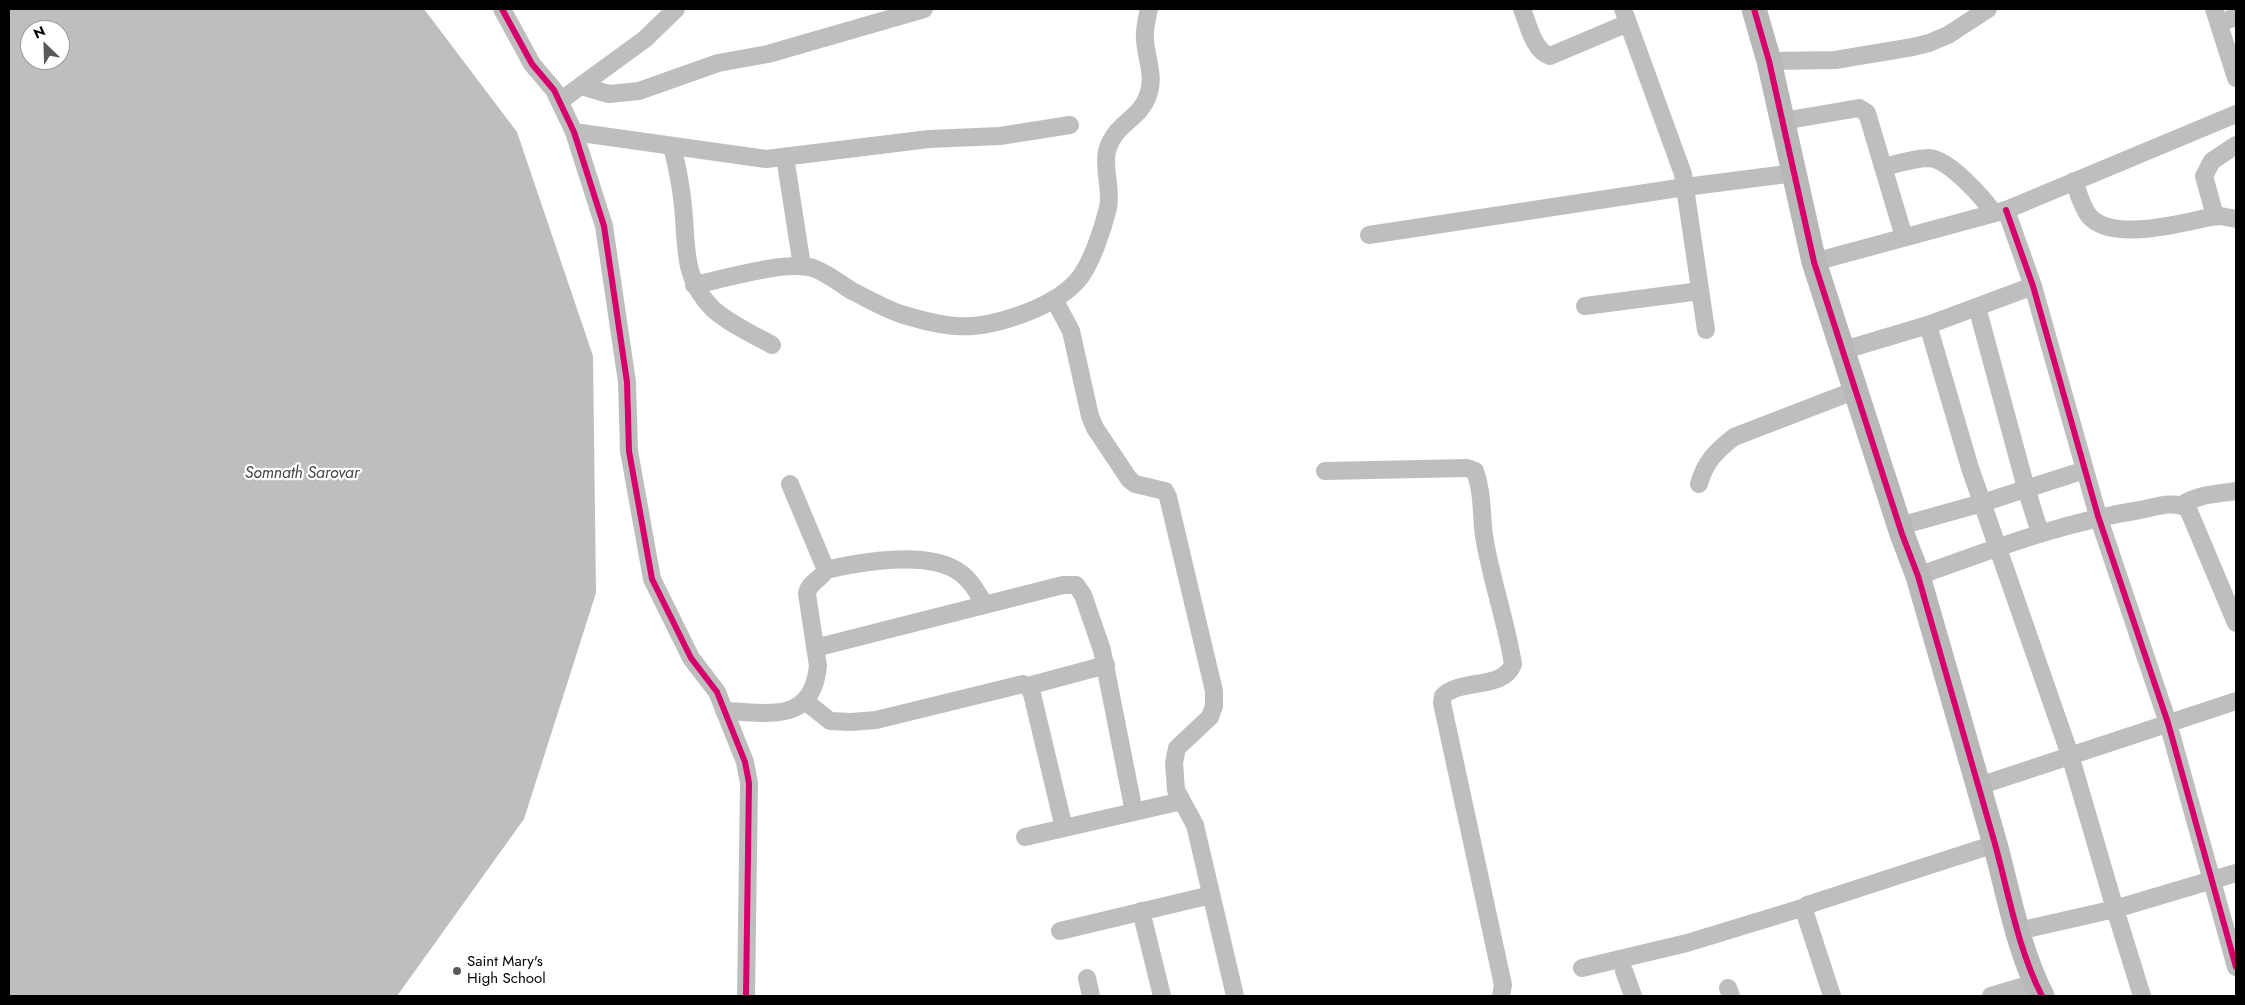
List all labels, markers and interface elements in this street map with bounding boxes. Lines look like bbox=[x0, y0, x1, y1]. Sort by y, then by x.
north arrow bbox=[20, 20, 70, 70]
text: N bbox=[30, 21, 48, 44]
water label: Somnath Sarovar bbox=[245, 464, 359, 484]
place label: Saint Mary's High School bbox=[467, 953, 546, 988]
marker: Saint Mary's High School bbox=[451, 965, 463, 977]

